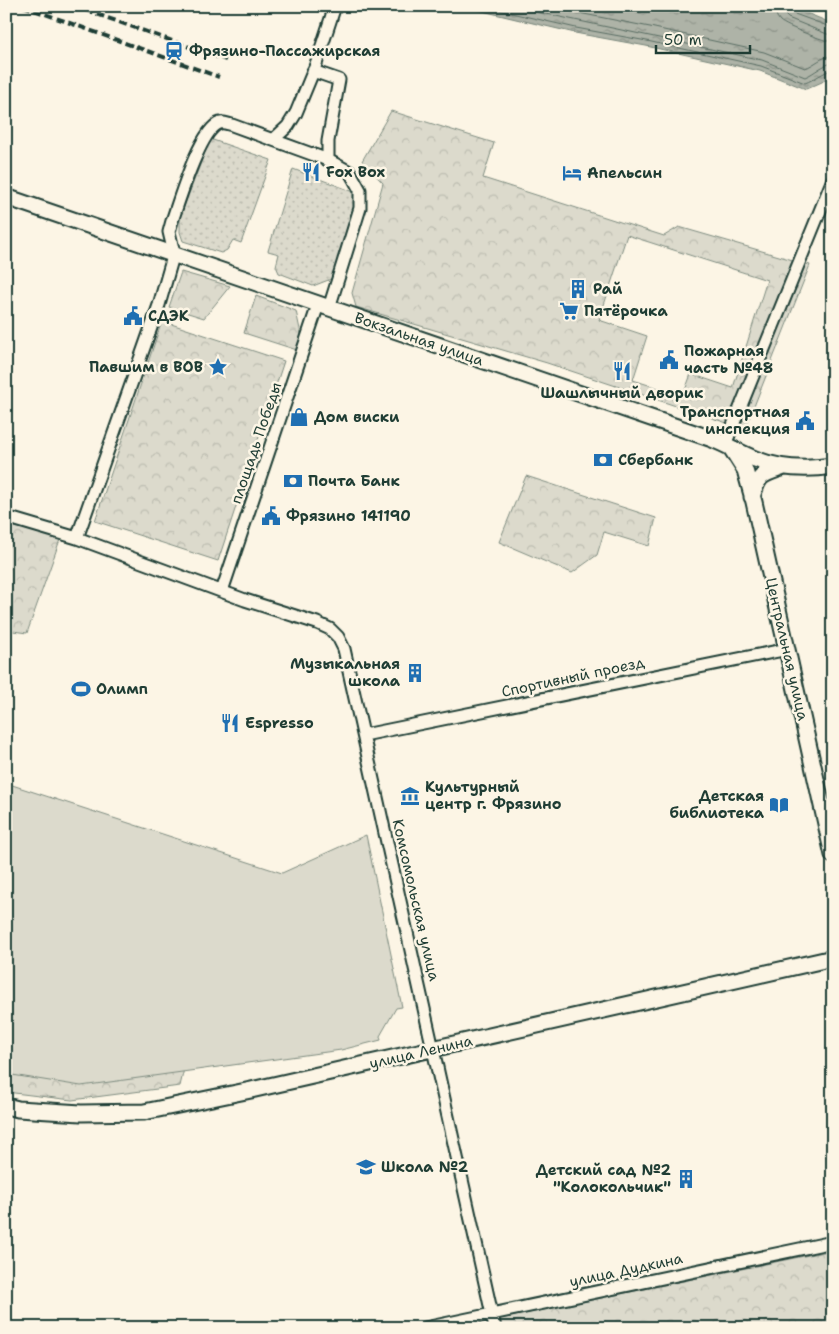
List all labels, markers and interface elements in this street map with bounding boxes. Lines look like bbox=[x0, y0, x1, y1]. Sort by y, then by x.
scale bar bbox=[656, 22, 750, 54]
text: 50 m bbox=[664, 30, 702, 50]
station icon: Фрязино-Пассажирская bbox=[163, 40, 185, 62]
place label: Фрязино-Пассажирская bbox=[189, 41, 381, 61]
restaurant icon: Fox Box bbox=[300, 161, 322, 183]
place label: Fox Box bbox=[326, 162, 386, 182]
hotel icon: Апельсин bbox=[561, 162, 583, 184]
place label: Апельсин bbox=[587, 163, 662, 183]
building icon: Рай bbox=[567, 278, 589, 300]
place label: Рай bbox=[593, 279, 623, 299]
supermarket icon: Пятёрочка bbox=[558, 300, 580, 322]
place label: Пятёрочка bbox=[584, 301, 668, 321]
public building icon: СДЭК bbox=[122, 305, 144, 327]
place label: СДЭК bbox=[148, 306, 190, 326]
street label: Вокзальная улица bbox=[352, 308, 487, 371]
place label: Пожарная часть №48 bbox=[684, 341, 773, 378]
public building icon: Пожарная часть №48 bbox=[658, 349, 680, 371]
place icon: Павшим в ВОВ bbox=[207, 356, 229, 378]
place label: Павшим в ВОВ bbox=[89, 357, 203, 377]
restaurant icon: Шашлычный дворик bbox=[611, 360, 633, 382]
street label: площадь Победы bbox=[226, 380, 286, 506]
place label: Шашлычный дворик bbox=[540, 383, 704, 403]
place label: Транспортная инспекция bbox=[680, 402, 790, 439]
shop icon: Дом виски bbox=[288, 406, 310, 428]
place label: Дом виски bbox=[314, 407, 400, 427]
public building icon: Транспортная инспекция bbox=[794, 410, 816, 432]
bank icon: Сбербанк bbox=[592, 449, 614, 471]
place label: Сбербанк bbox=[618, 450, 694, 470]
bank icon: Почта Банк bbox=[282, 470, 304, 492]
place label: Почта Банк bbox=[308, 471, 400, 491]
public building icon: Фрязино 141190 bbox=[260, 505, 282, 527]
place label: Фрязино 141190 bbox=[286, 506, 411, 526]
street label: Центральная улица bbox=[761, 576, 813, 723]
street label: Спортивный проезд bbox=[500, 652, 647, 702]
place label: Музыкальная школа bbox=[290, 654, 401, 691]
building icon: Музыкальная школа bbox=[404, 662, 426, 684]
sports icon: Олимп bbox=[70, 678, 92, 700]
place label: Олимп bbox=[96, 679, 148, 699]
restaurant icon: Espresso bbox=[219, 712, 241, 734]
place label: Espresso bbox=[245, 713, 314, 733]
place label: Культурный центр г. Фрязино bbox=[425, 777, 562, 814]
museum icon: Культурный центр г. Фрязино bbox=[399, 785, 421, 807]
place label: Детская библиотека bbox=[670, 786, 765, 823]
library icon: Детская библиотека bbox=[768, 794, 790, 816]
street label: Комсомольская улица bbox=[388, 817, 445, 984]
street label: улица Ленина bbox=[367, 1030, 475, 1074]
school or university icon: Школа №2 bbox=[355, 1156, 377, 1178]
place label: Школа №2 bbox=[381, 1157, 469, 1177]
place label: Детский сад №2 "Колокольчик" bbox=[536, 1160, 671, 1197]
building icon: Детский сад №2 "Колокольчик" bbox=[675, 1168, 697, 1190]
street label: улица Дудкина bbox=[568, 1248, 685, 1292]

